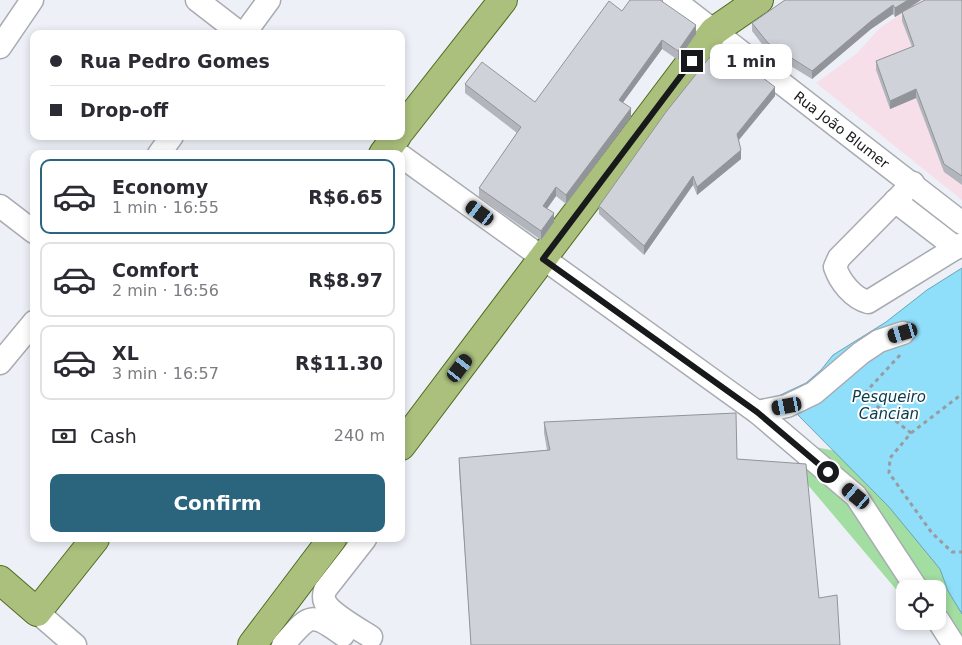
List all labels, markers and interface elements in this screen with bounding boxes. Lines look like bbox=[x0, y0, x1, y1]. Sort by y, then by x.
callout: 1 min bbox=[710, 44, 792, 78]
text: Rua Pedro Gomes bbox=[80, 50, 270, 72]
route end bbox=[681, 50, 703, 72]
text: 1 min bbox=[726, 52, 776, 71]
street label: Rua João Blumer bbox=[791, 88, 892, 172]
text: Drop-off bbox=[80, 99, 168, 121]
icon: car bbox=[52, 174, 97, 219]
text: Economy bbox=[112, 176, 208, 198]
text: R$6.65 bbox=[308, 186, 383, 208]
text: 1 min · 16:55 bbox=[112, 198, 219, 217]
car bbox=[463, 198, 496, 228]
icon: car bbox=[52, 257, 97, 302]
text: Comfort bbox=[112, 259, 199, 281]
text: R$8.97 bbox=[308, 269, 383, 291]
text: 2 min · 16:56 bbox=[112, 281, 219, 300]
car bbox=[886, 321, 919, 345]
icon: car bbox=[52, 340, 97, 385]
text: XL bbox=[112, 342, 139, 364]
text: R$11.30 bbox=[295, 352, 383, 374]
car bbox=[444, 352, 475, 384]
text: 3 min · 16:57 bbox=[112, 364, 219, 383]
water label: Pesqueiro Cancian bbox=[852, 388, 926, 423]
car bbox=[770, 396, 803, 416]
icon: cash bbox=[50, 422, 78, 450]
text: Cash bbox=[90, 425, 137, 447]
text: 240 m bbox=[334, 426, 385, 445]
route start bbox=[817, 461, 839, 483]
button: Confirm bbox=[50, 474, 385, 532]
car bbox=[839, 481, 872, 511]
map controls bbox=[896, 580, 946, 630]
button: locate bbox=[896, 580, 946, 630]

